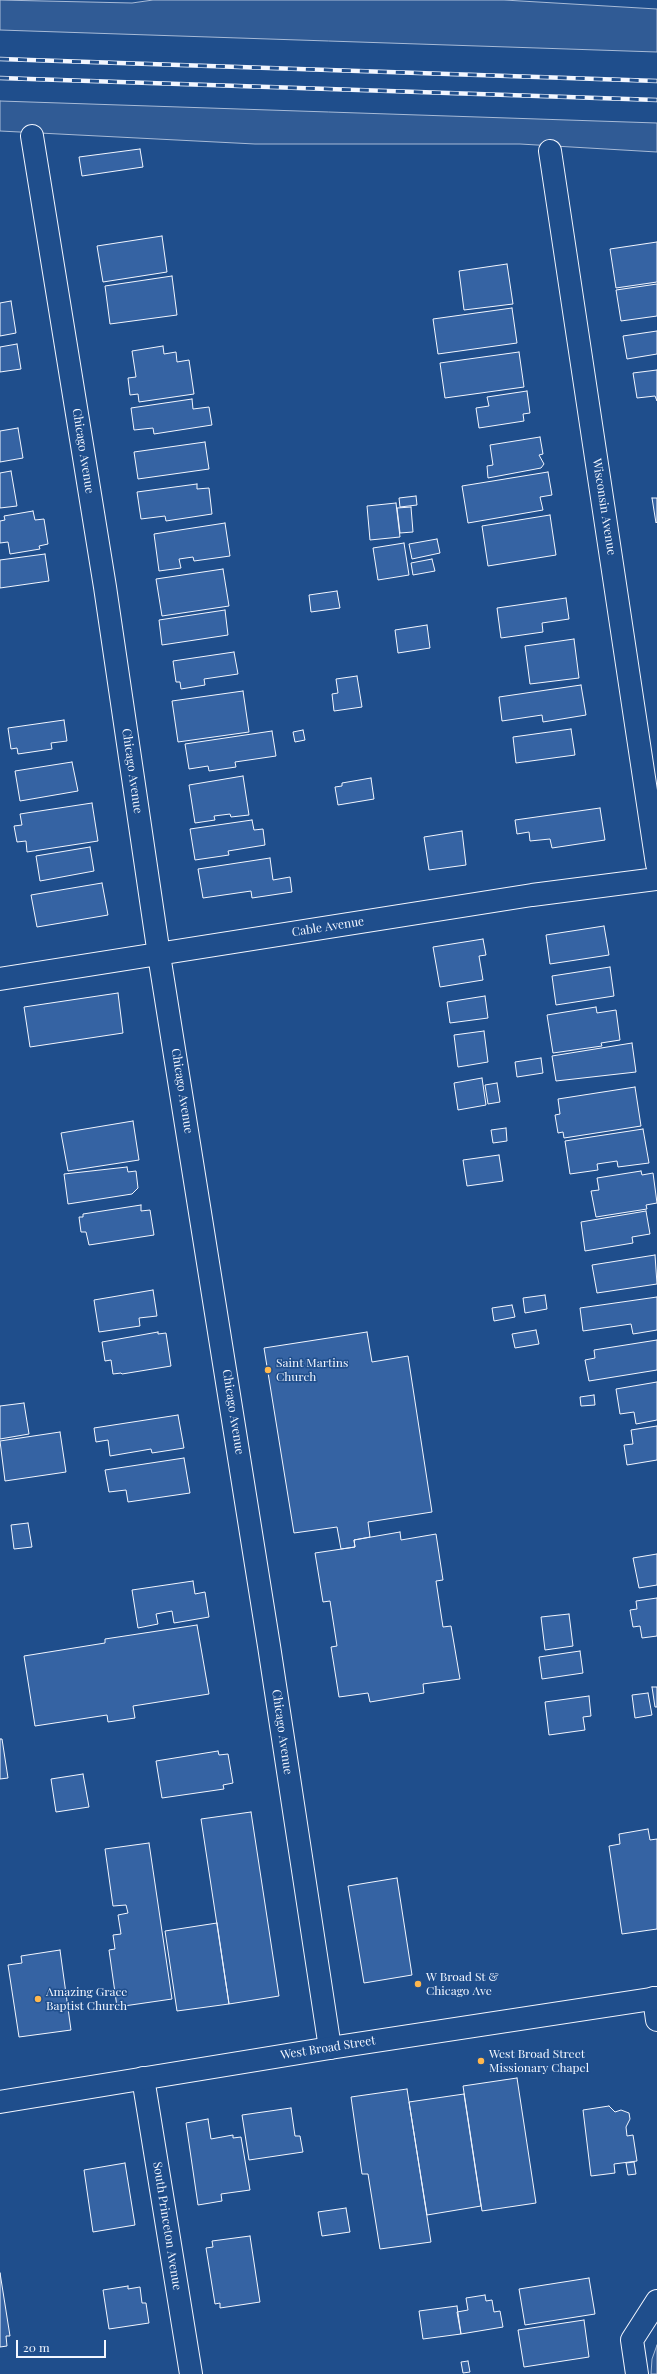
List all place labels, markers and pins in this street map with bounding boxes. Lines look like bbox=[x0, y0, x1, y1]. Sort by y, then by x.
place label: Saint Martins Church bbox=[276, 1356, 348, 1384]
marker: Saint Martins Church bbox=[263, 1365, 273, 1375]
place label: W Broad St & Chicago Ave bbox=[426, 1970, 499, 1998]
marker: W Broad St & Chicago Ave bbox=[413, 1979, 423, 1989]
place label: Amazing Grace Baptist Church bbox=[46, 1985, 127, 2013]
marker: Amazing Grace Baptist Church bbox=[33, 1994, 43, 2004]
place label: West Broad Street Missionary Chapel bbox=[489, 2047, 589, 2075]
marker: West Broad Street Missionary Chapel bbox=[476, 2056, 486, 2066]

